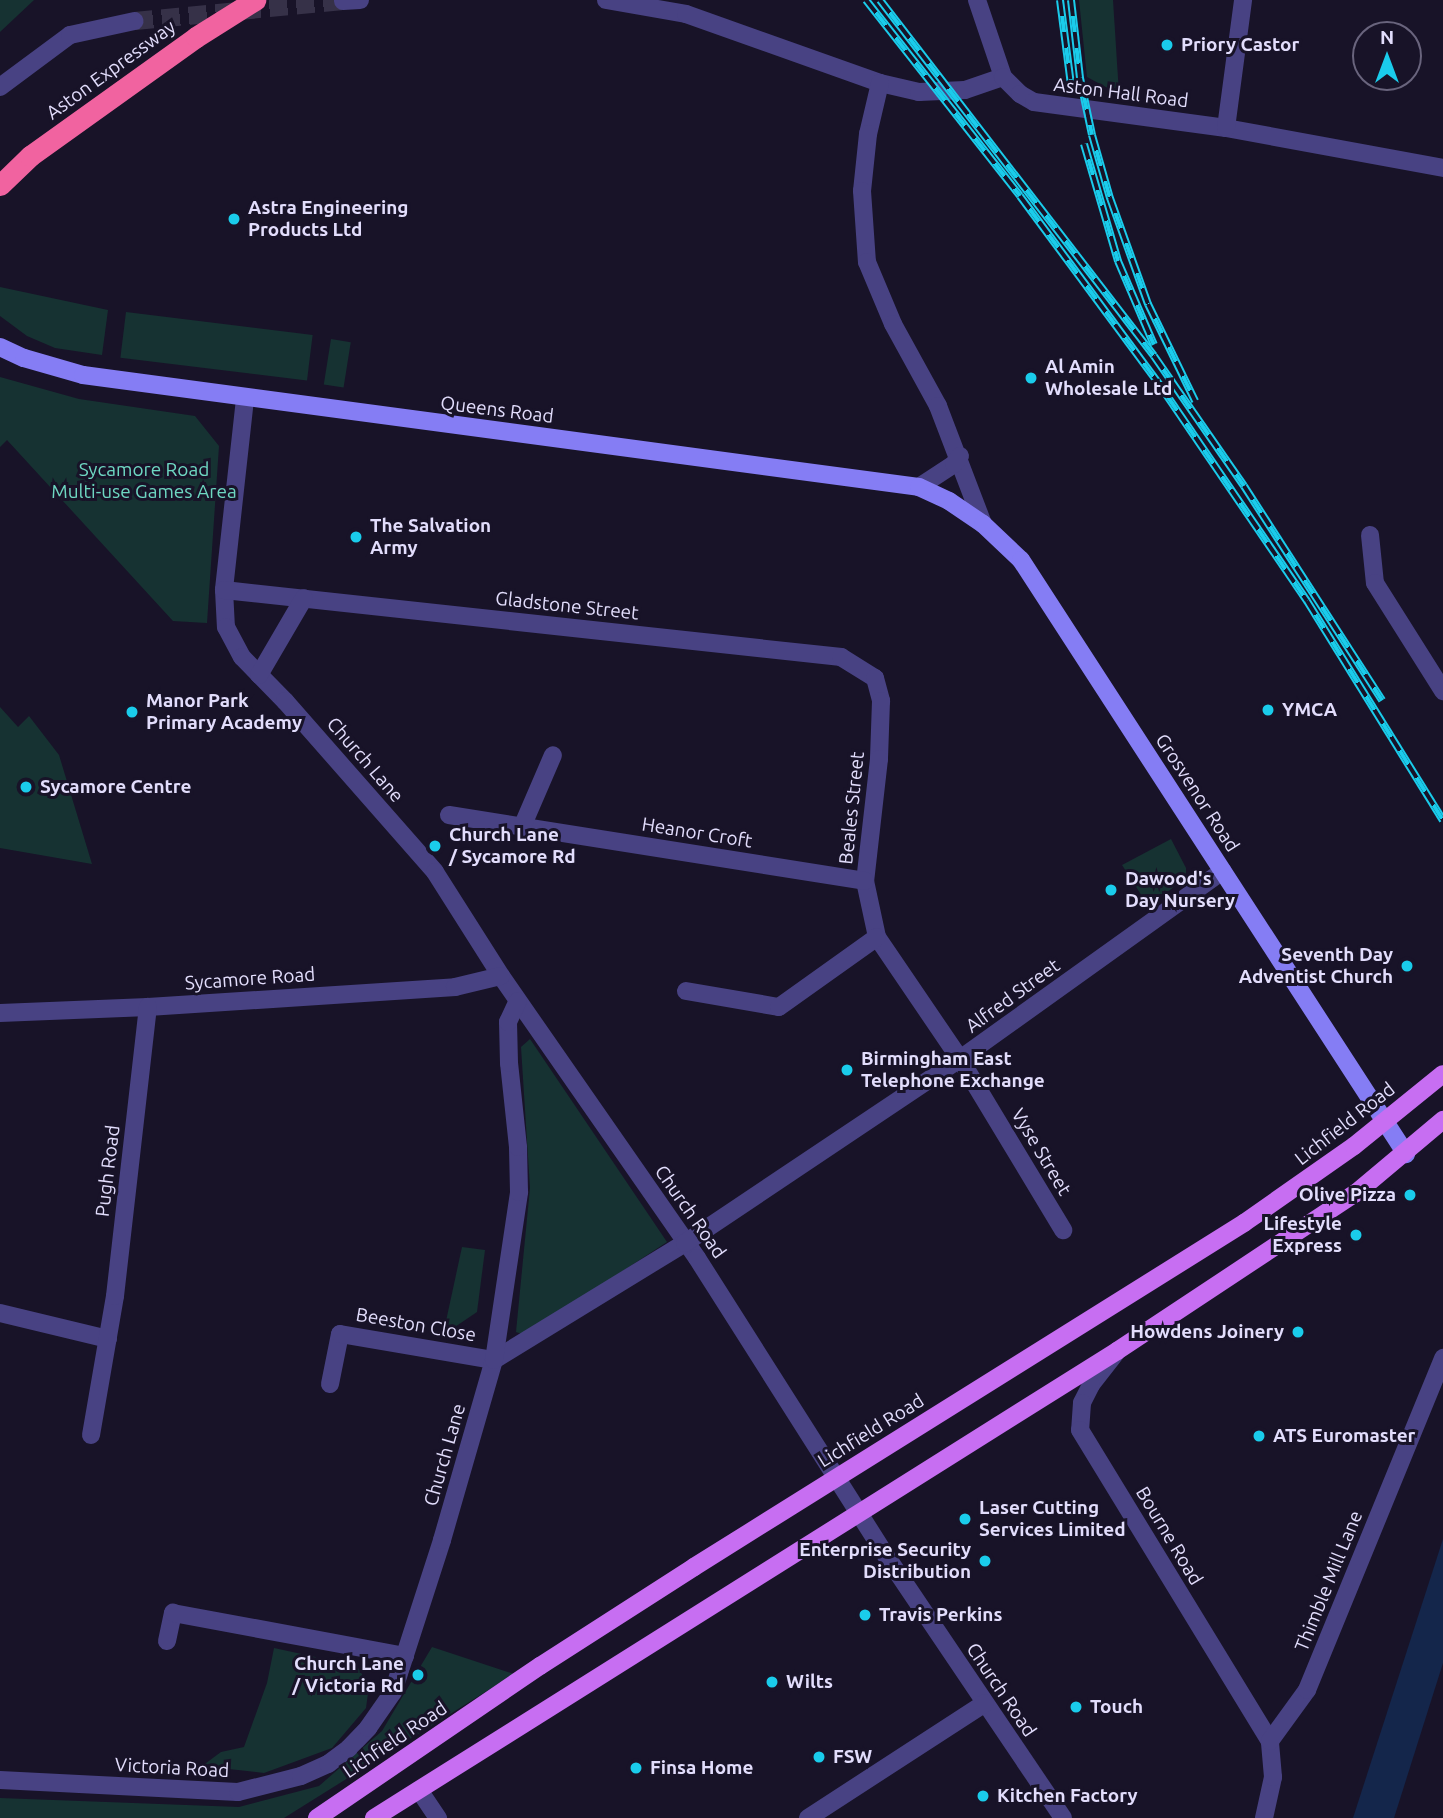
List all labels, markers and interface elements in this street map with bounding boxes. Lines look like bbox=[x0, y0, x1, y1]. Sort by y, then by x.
street label: Aston Expressway bbox=[42, 16, 180, 124]
north arrow bbox=[1352, 21, 1422, 91]
text: N bbox=[1380, 26, 1394, 48]
place label: Priory Castor bbox=[1181, 34, 1299, 56]
marker: Priory Castor bbox=[1159, 37, 1175, 53]
street label: Aston Hall Road bbox=[1052, 73, 1190, 113]
place label: Astra Engineering Products Ltd bbox=[248, 197, 408, 241]
marker: Astra Engineering Products Ltd bbox=[226, 211, 242, 227]
place label: Al Amin Wholesale Ltd bbox=[1045, 356, 1172, 400]
marker: Al Amin Wholesale Ltd bbox=[1023, 370, 1039, 386]
street label: Queens Road bbox=[439, 392, 555, 428]
park label: Sycamore Road Multi-use Games Area bbox=[51, 459, 237, 503]
place label: The Salvation Army bbox=[370, 515, 491, 559]
marker: The Salvation Army bbox=[348, 529, 364, 545]
street label: Gladstone Street bbox=[494, 587, 640, 625]
place label: Manor Park Primary Academy bbox=[146, 690, 302, 734]
place label: YMCA bbox=[1282, 699, 1337, 721]
marker: YMCA bbox=[1260, 702, 1276, 718]
marker: Manor Park Primary Academy bbox=[124, 704, 140, 720]
street label: Church Lane bbox=[322, 713, 408, 807]
street label: Grosvenor Road bbox=[1150, 730, 1244, 856]
street label: Beales Street bbox=[835, 750, 869, 866]
place label: Sycamore Centre bbox=[40, 776, 191, 798]
marker: Sycamore Centre bbox=[18, 779, 34, 795]
street label: Heanor Croft bbox=[640, 813, 754, 853]
place label: Church Lane / Sycamore Rd bbox=[449, 824, 576, 868]
marker: Church Lane / Sycamore Rd bbox=[427, 838, 443, 854]
place label: Dawood's Day Nursery bbox=[1125, 868, 1235, 912]
marker: Dawood's Day Nursery bbox=[1103, 882, 1119, 898]
place label: Seventh Day Adventist Church bbox=[1239, 944, 1393, 988]
street label: Alfred Street bbox=[961, 954, 1065, 1038]
marker: Seventh Day Adventist Church bbox=[1399, 958, 1415, 974]
street label: Sycamore Road bbox=[184, 963, 316, 995]
place label: Birmingham East Telephone Exchange bbox=[861, 1048, 1045, 1092]
marker: Birmingham East Telephone Exchange bbox=[839, 1062, 855, 1078]
street label: Lichfield Road bbox=[1290, 1078, 1400, 1170]
street label: Vyse Street bbox=[1006, 1104, 1076, 1200]
street label: Pugh Road bbox=[91, 1124, 125, 1218]
street label: Church Road bbox=[650, 1161, 730, 1263]
place label: Olive Pizza bbox=[1299, 1184, 1396, 1206]
marker: Olive Pizza bbox=[1402, 1187, 1418, 1203]
place label: Lifestyle Express bbox=[1264, 1213, 1342, 1257]
marker: Lifestyle Express bbox=[1348, 1227, 1364, 1243]
street label: Beeston Close bbox=[354, 1303, 478, 1347]
place label: Howdens Joinery bbox=[1130, 1321, 1284, 1343]
marker: Howdens Joinery bbox=[1290, 1324, 1306, 1340]
street label: Lichfield Road bbox=[814, 1389, 928, 1473]
street label: Church Lane bbox=[420, 1401, 470, 1509]
place label: ATS Euromaster bbox=[1273, 1425, 1415, 1447]
marker: ATS Euromaster bbox=[1251, 1428, 1267, 1444]
street label: Bourne Road bbox=[1131, 1483, 1207, 1589]
place label: Laser Cutting Services Limited bbox=[979, 1497, 1126, 1541]
street label: Thimble Mill Lane bbox=[1290, 1507, 1368, 1655]
marker: Laser Cutting Services Limited bbox=[957, 1511, 973, 1527]
place label: Enterprise Security Distribution bbox=[799, 1539, 971, 1583]
marker: Enterprise Security Distribution bbox=[977, 1553, 993, 1569]
place label: Travis Perkins bbox=[879, 1604, 1002, 1626]
marker: Travis Perkins bbox=[857, 1607, 873, 1623]
street label: Church Road bbox=[961, 1639, 1041, 1741]
place label: Church Lane / Victoria Rd bbox=[292, 1653, 404, 1697]
marker: Church Lane / Victoria Rd bbox=[410, 1667, 426, 1683]
place label: Wilts bbox=[786, 1671, 833, 1693]
marker: Wilts bbox=[764, 1674, 780, 1690]
place label: Touch bbox=[1090, 1696, 1143, 1718]
street label: Lichfield Road bbox=[339, 1697, 451, 1783]
marker: Touch bbox=[1068, 1699, 1084, 1715]
place label: FSW bbox=[833, 1746, 872, 1768]
marker: FSW bbox=[811, 1749, 827, 1765]
street label: Victoria Road bbox=[114, 1754, 230, 1782]
place label: Finsa Home bbox=[650, 1757, 753, 1779]
marker: Finsa Home bbox=[628, 1760, 644, 1776]
place label: Kitchen Factory bbox=[997, 1785, 1138, 1807]
marker: Kitchen Factory bbox=[975, 1788, 991, 1804]

